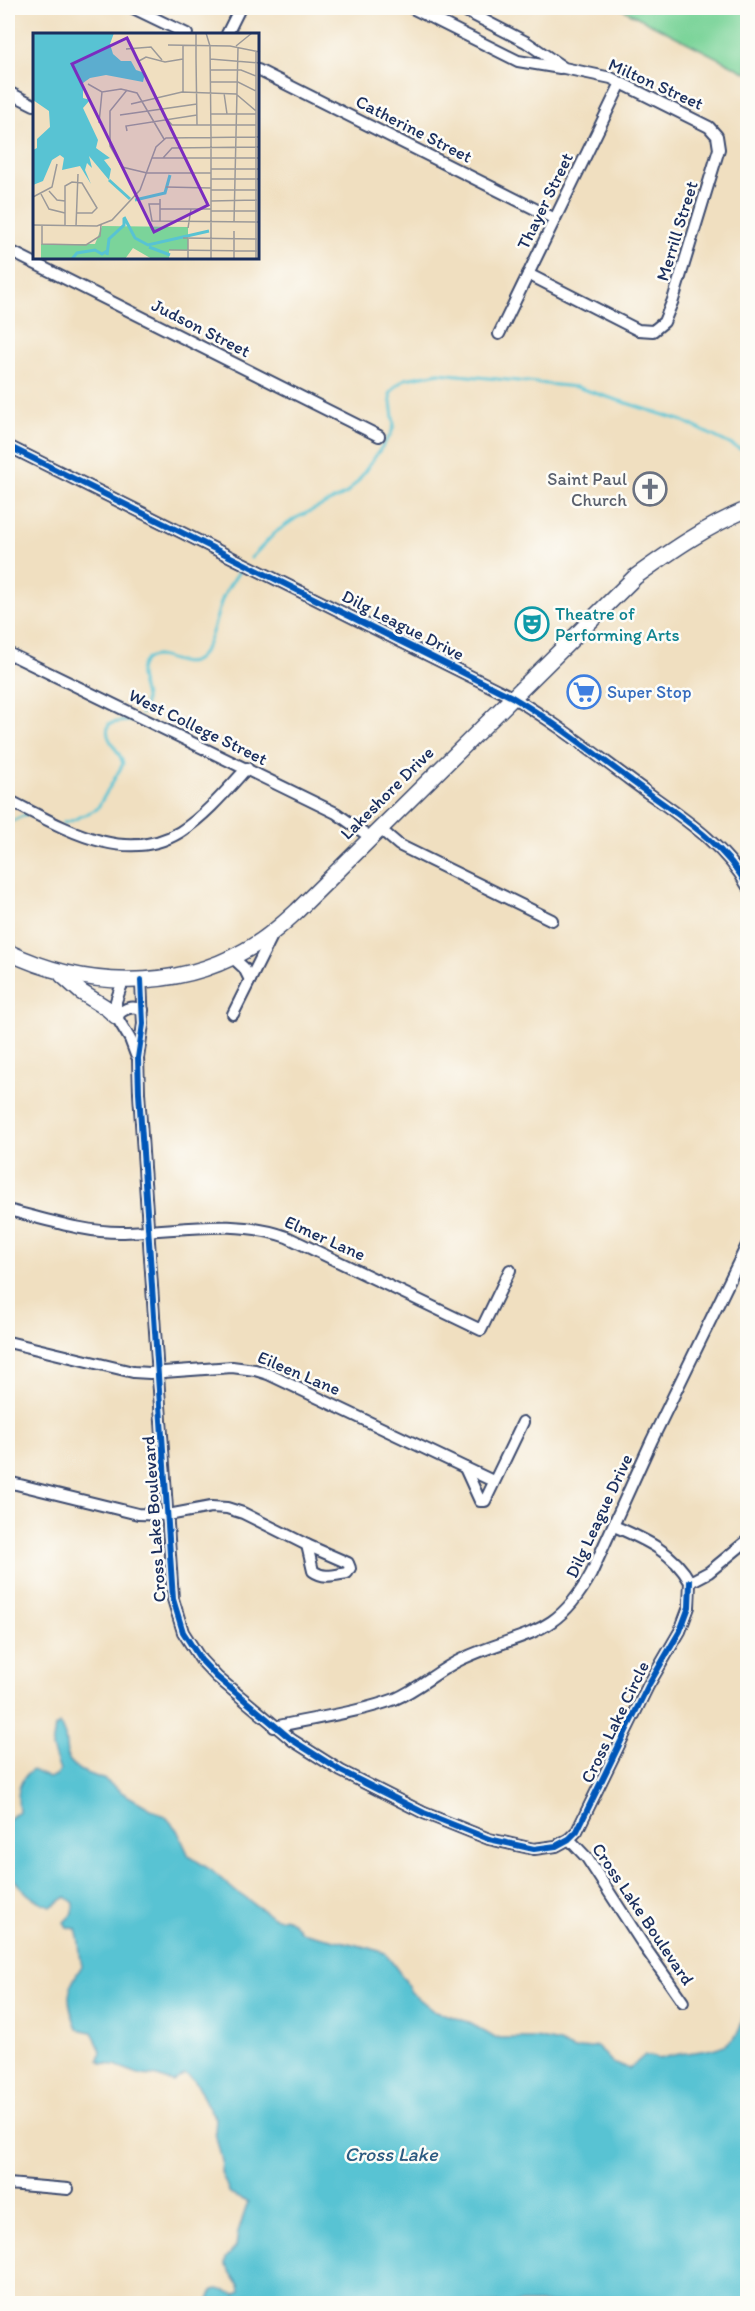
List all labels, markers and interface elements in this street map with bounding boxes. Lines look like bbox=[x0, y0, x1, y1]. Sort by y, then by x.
inset map bbox=[33, 33, 260, 260]
street label: Milton Street bbox=[605, 53, 707, 115]
street label: Catherine Street bbox=[352, 90, 476, 168]
street label: Thayer Street bbox=[512, 149, 578, 253]
street label: Merrill Street bbox=[651, 178, 703, 284]
street label: Judson Street bbox=[148, 294, 254, 362]
place label: Saint Paul Church bbox=[547, 468, 627, 511]
church icon: Saint Paul Church bbox=[632, 471, 668, 507]
street label: Dilg League Drive bbox=[338, 585, 468, 665]
place label: Theatre of Performing Arts bbox=[555, 603, 680, 646]
theatre icon: Theatre of Performing Arts bbox=[514, 606, 550, 642]
supermarket icon: Super Stop bbox=[566, 674, 602, 710]
place label: Super Stop bbox=[607, 681, 692, 703]
street label: West College Street bbox=[125, 684, 271, 770]
street label: Lakeshore Drive bbox=[336, 742, 438, 844]
street label: Elmer Lane bbox=[281, 1210, 369, 1266]
street label: Eileen Lane bbox=[254, 1346, 344, 1400]
street label: Cross Lake Boulevard bbox=[137, 1435, 171, 1603]
street label: Dilg League Drive bbox=[561, 1451, 637, 1581]
street label: Cross Lake Circle bbox=[576, 1657, 654, 1787]
street label: Cross Lake Boulevard bbox=[587, 1839, 699, 1990]
water label: Cross Lake bbox=[344, 2142, 439, 2166]

